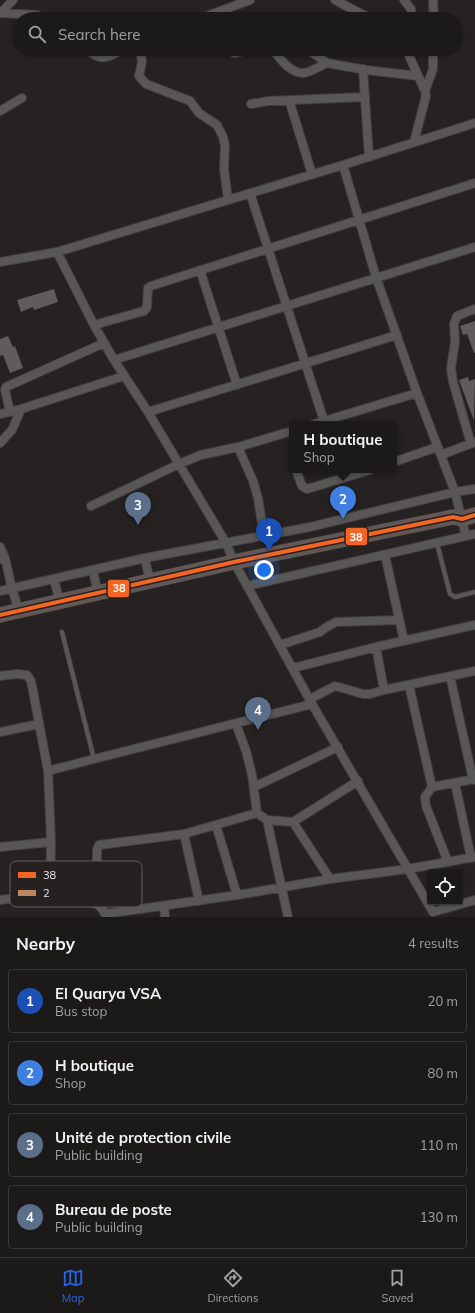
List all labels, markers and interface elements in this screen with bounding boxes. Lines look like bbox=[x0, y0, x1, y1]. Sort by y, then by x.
search box bbox=[12, 12, 463, 56]
icon: search bbox=[26, 23, 48, 45]
text: Search here bbox=[58, 25, 140, 44]
popup bbox=[289, 421, 397, 473]
text: H boutique bbox=[304, 430, 382, 449]
text: Shop bbox=[304, 449, 335, 465]
pin: 2 bbox=[330, 486, 356, 519]
pin: 3 bbox=[125, 492, 151, 525]
pin: 1 bbox=[256, 518, 282, 551]
line badge: 38 bbox=[345, 527, 368, 546]
text: 38 bbox=[349, 530, 363, 544]
your location bbox=[254, 560, 274, 580]
line badge: 38 bbox=[107, 579, 130, 598]
text: 38 bbox=[112, 581, 126, 595]
pin: 4 bbox=[245, 697, 271, 730]
legend bbox=[10, 861, 142, 907]
text: 38 bbox=[43, 868, 57, 882]
map controls bbox=[427, 869, 463, 905]
button: locate bbox=[427, 869, 463, 905]
text: 2 bbox=[43, 886, 50, 900]
text: Nearby bbox=[16, 933, 75, 954]
text: 4 results bbox=[408, 935, 459, 951]
text: El Quarya VSA bbox=[55, 984, 161, 1003]
text: 1 bbox=[26, 993, 34, 1009]
text: 20 m bbox=[428, 993, 458, 1009]
text: Bus stop bbox=[55, 1003, 107, 1019]
text: H boutique bbox=[55, 1056, 134, 1075]
text: 2 bbox=[26, 1065, 34, 1081]
text: 80 m bbox=[428, 1065, 458, 1081]
text: Shop bbox=[55, 1075, 86, 1091]
text: Unité de protection civile bbox=[55, 1128, 231, 1147]
text: 3 bbox=[26, 1137, 34, 1153]
text: 110 m bbox=[420, 1137, 458, 1153]
text: Public building bbox=[55, 1147, 143, 1163]
text: Bureau de poste bbox=[55, 1200, 172, 1219]
text: 4 bbox=[26, 1209, 34, 1225]
text: 130 m bbox=[420, 1209, 458, 1225]
text: Public building bbox=[55, 1219, 143, 1235]
tab: Map bbox=[62, 1267, 84, 1305]
tab: Directions bbox=[208, 1267, 258, 1305]
tab: Saved bbox=[382, 1267, 413, 1305]

